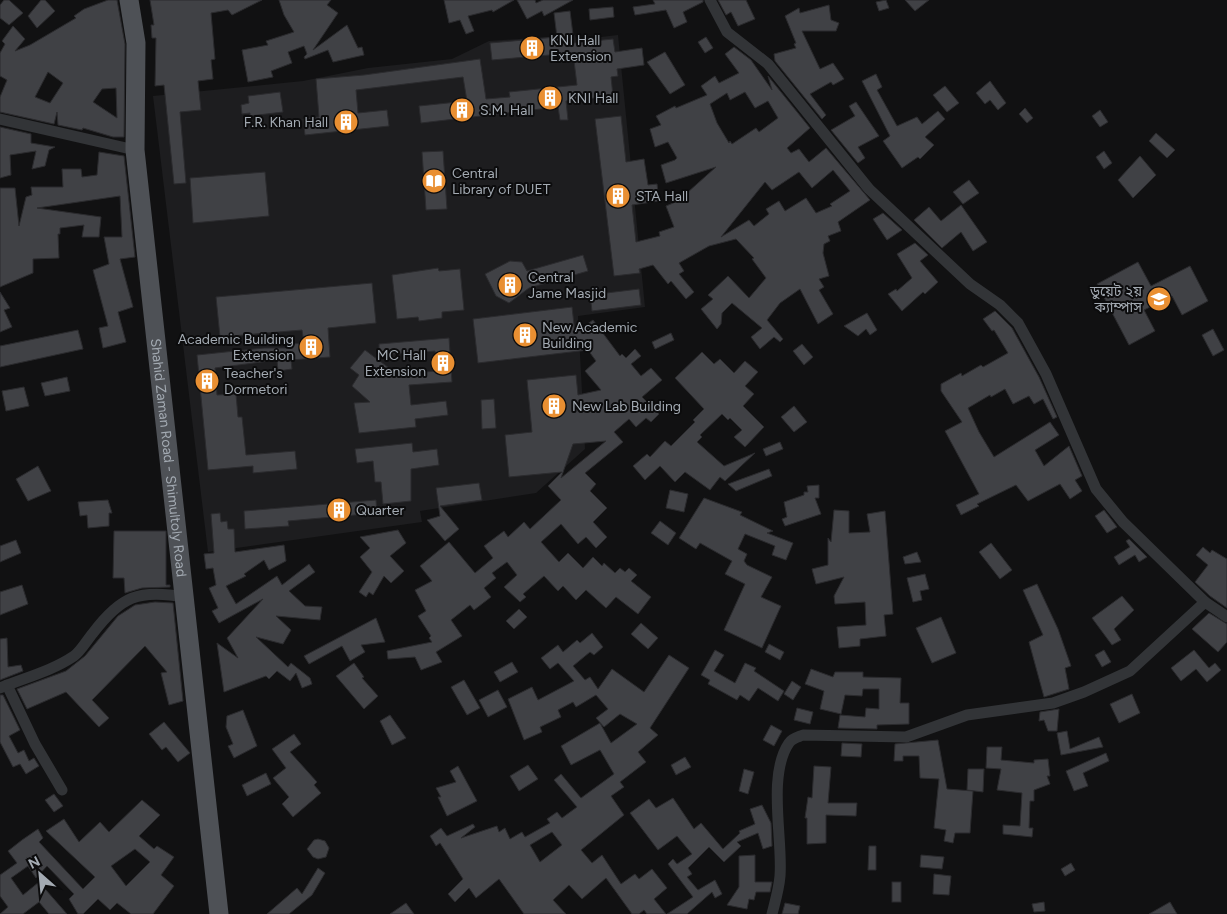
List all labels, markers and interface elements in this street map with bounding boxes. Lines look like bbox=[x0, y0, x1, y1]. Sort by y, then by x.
place label: KNI Hall Extension bbox=[550, 32, 612, 65]
building icon: KNI Hall Extension bbox=[519, 35, 545, 61]
building icon: KNI Hall bbox=[537, 85, 563, 111]
place label: KNI Hall bbox=[568, 90, 618, 107]
building icon: S.M. Hall bbox=[449, 97, 475, 123]
place label: S.M. Hall bbox=[480, 102, 534, 119]
building icon: F.R. Khan Hall bbox=[333, 109, 359, 135]
place label: F.R. Khan Hall bbox=[244, 114, 328, 131]
place label: Central Library of DUET bbox=[452, 165, 551, 198]
library icon: Central Library of DUET bbox=[421, 168, 447, 194]
building icon: STA Hall bbox=[605, 183, 631, 209]
place label: STA Hall bbox=[636, 188, 688, 205]
place label: Central Jame Masjid bbox=[528, 269, 606, 302]
building icon: Central Jame Masjid bbox=[497, 272, 523, 298]
place label: ডুয়েট ২য় ক্যাম্পাস bbox=[1089, 283, 1142, 316]
school or university icon: ডুয়েট ২য় ক্যাম্পাস bbox=[1146, 286, 1172, 312]
place label: New Academic Building bbox=[542, 319, 638, 352]
building icon: New Academic Building bbox=[512, 322, 538, 348]
place label: Academic Building Extension bbox=[178, 331, 294, 364]
building icon: Academic Building Extension bbox=[298, 334, 324, 360]
street label: Shahid Zaman Road - Shimultoly Road bbox=[147, 337, 190, 578]
place label: MC Hall Extension bbox=[365, 347, 426, 380]
building icon: MC Hall Extension bbox=[430, 350, 456, 376]
place label: Teacher's Dormetori bbox=[224, 365, 287, 398]
building icon: Teacher's Dormetori bbox=[194, 368, 220, 394]
building icon: New Lab Building bbox=[541, 393, 567, 419]
place label: New Lab Building bbox=[572, 398, 681, 415]
building icon: Quarter bbox=[326, 497, 352, 523]
place label: Quarter bbox=[356, 502, 405, 519]
north arrow bbox=[15, 849, 65, 899]
text: N bbox=[26, 853, 43, 873]

